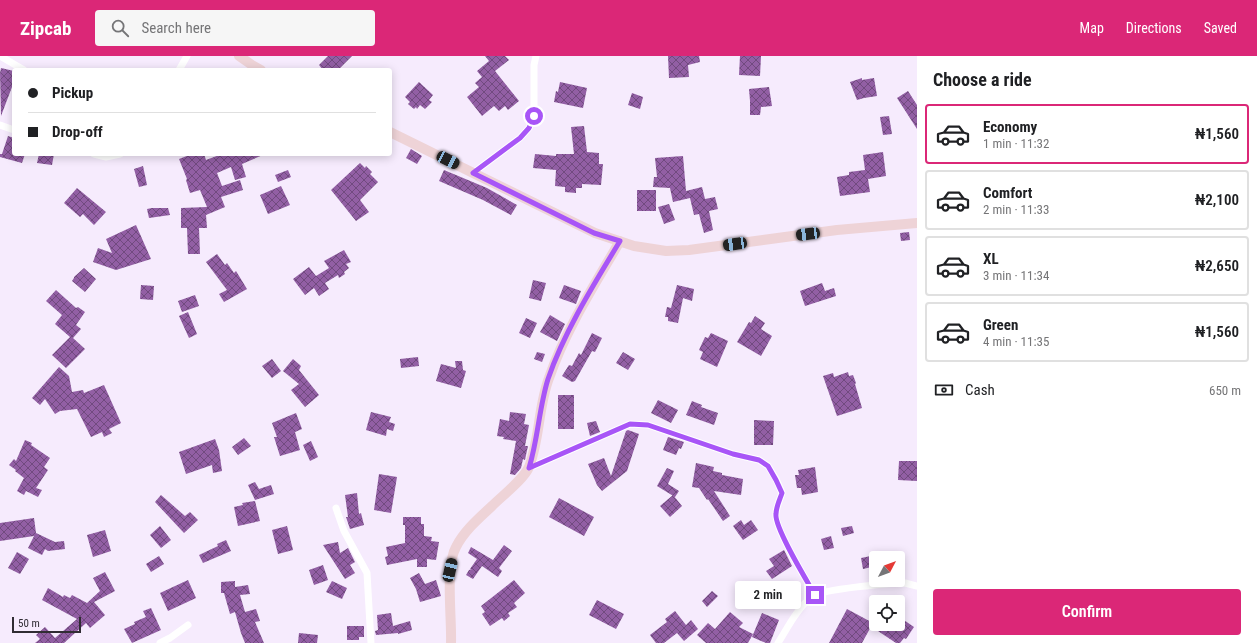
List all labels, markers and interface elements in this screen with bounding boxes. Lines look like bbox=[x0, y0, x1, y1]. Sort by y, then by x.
search box bbox=[95, 10, 375, 46]
text: Zipcab bbox=[20, 17, 71, 40]
icon: search bbox=[109, 17, 131, 39]
text: Search here bbox=[141, 19, 211, 37]
text: Map bbox=[1080, 20, 1104, 36]
text: Directions bbox=[1126, 20, 1182, 36]
text: Saved bbox=[1204, 20, 1237, 36]
text: Choose a ride bbox=[933, 69, 1032, 90]
text: Pickup bbox=[52, 84, 93, 102]
route start bbox=[525, 107, 543, 125]
icon: car bbox=[935, 116, 971, 152]
text: Economy bbox=[983, 118, 1037, 136]
text: Drop-off bbox=[52, 123, 103, 141]
text: ₦1,560 bbox=[1195, 125, 1239, 143]
text: 1 min · 11:32 bbox=[983, 136, 1049, 151]
car bbox=[435, 149, 461, 171]
icon: car bbox=[935, 182, 971, 218]
text: Comfort bbox=[983, 184, 1032, 202]
text: ₦2,100 bbox=[1195, 191, 1239, 209]
text: 2 min · 11:33 bbox=[983, 202, 1049, 217]
car bbox=[795, 227, 821, 241]
car bbox=[722, 236, 748, 252]
icon: car bbox=[935, 248, 971, 284]
text: XL bbox=[983, 250, 999, 268]
text: ₦2,650 bbox=[1195, 257, 1239, 275]
text: 3 min · 11:34 bbox=[983, 268, 1049, 283]
icon: car bbox=[935, 314, 971, 350]
text: Green bbox=[983, 316, 1018, 334]
text: ₦1,560 bbox=[1195, 323, 1239, 341]
text: 4 min · 11:35 bbox=[983, 334, 1049, 349]
icon: cash bbox=[933, 379, 955, 401]
text: Cash bbox=[965, 381, 995, 399]
text: 650 m bbox=[1209, 383, 1241, 398]
north arrow bbox=[869, 551, 905, 587]
map controls bbox=[869, 551, 905, 631]
car bbox=[441, 557, 459, 583]
callout: 2 min bbox=[735, 581, 801, 609]
route end bbox=[806, 586, 824, 604]
text: 2 min bbox=[754, 587, 782, 602]
button: Confirm bbox=[933, 589, 1241, 635]
button: locate bbox=[869, 595, 905, 631]
scale bar bbox=[12, 615, 81, 634]
text: 50 m bbox=[18, 617, 40, 630]

